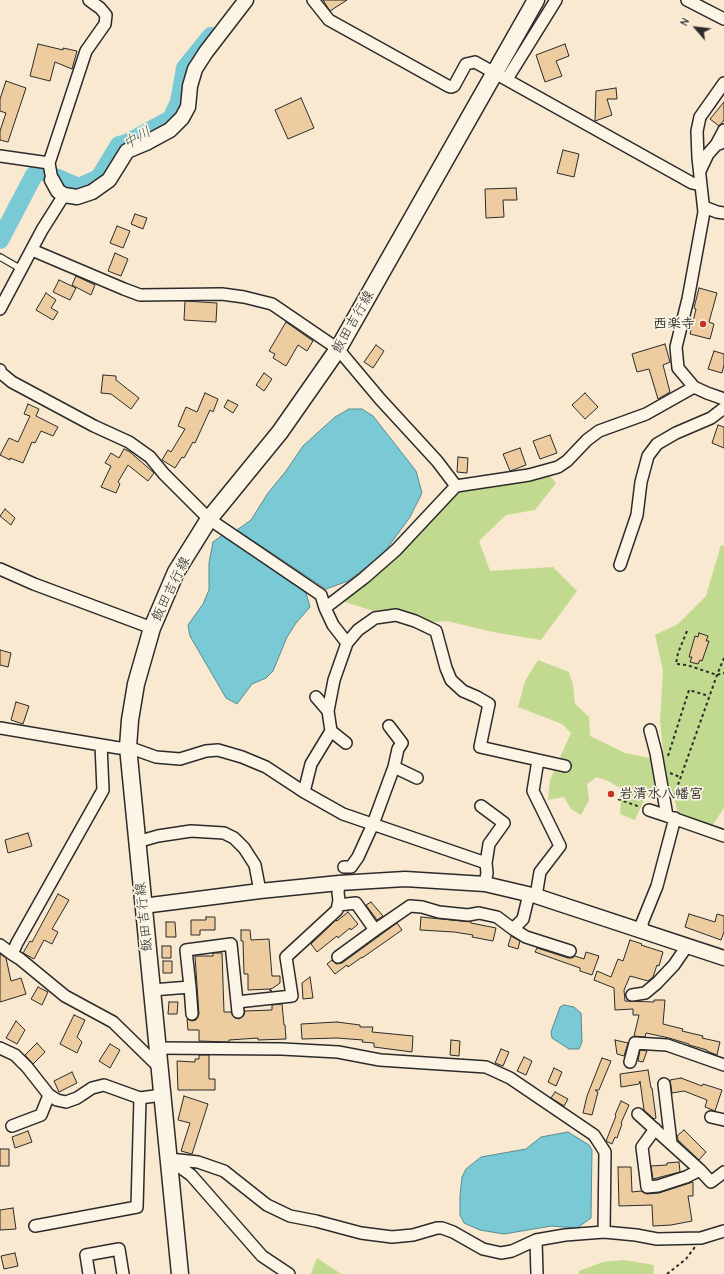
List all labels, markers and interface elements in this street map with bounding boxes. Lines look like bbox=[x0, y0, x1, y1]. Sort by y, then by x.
north arrow bbox=[676, 8, 716, 48]
text: N bbox=[678, 16, 692, 28]
water label: 中川 bbox=[120, 123, 154, 153]
street label: 飯田吉行線 bbox=[328, 287, 378, 357]
place label: 西楽寺 bbox=[653, 316, 695, 332]
marker: 西楽寺 bbox=[698, 319, 708, 329]
street label: 飯田吉行線 bbox=[148, 554, 194, 624]
place label: 岩清水八幡宮 bbox=[619, 786, 703, 802]
marker: 岩清水八幡宮 bbox=[606, 789, 616, 799]
street label: 飯田吉行線 bbox=[132, 881, 156, 953]

